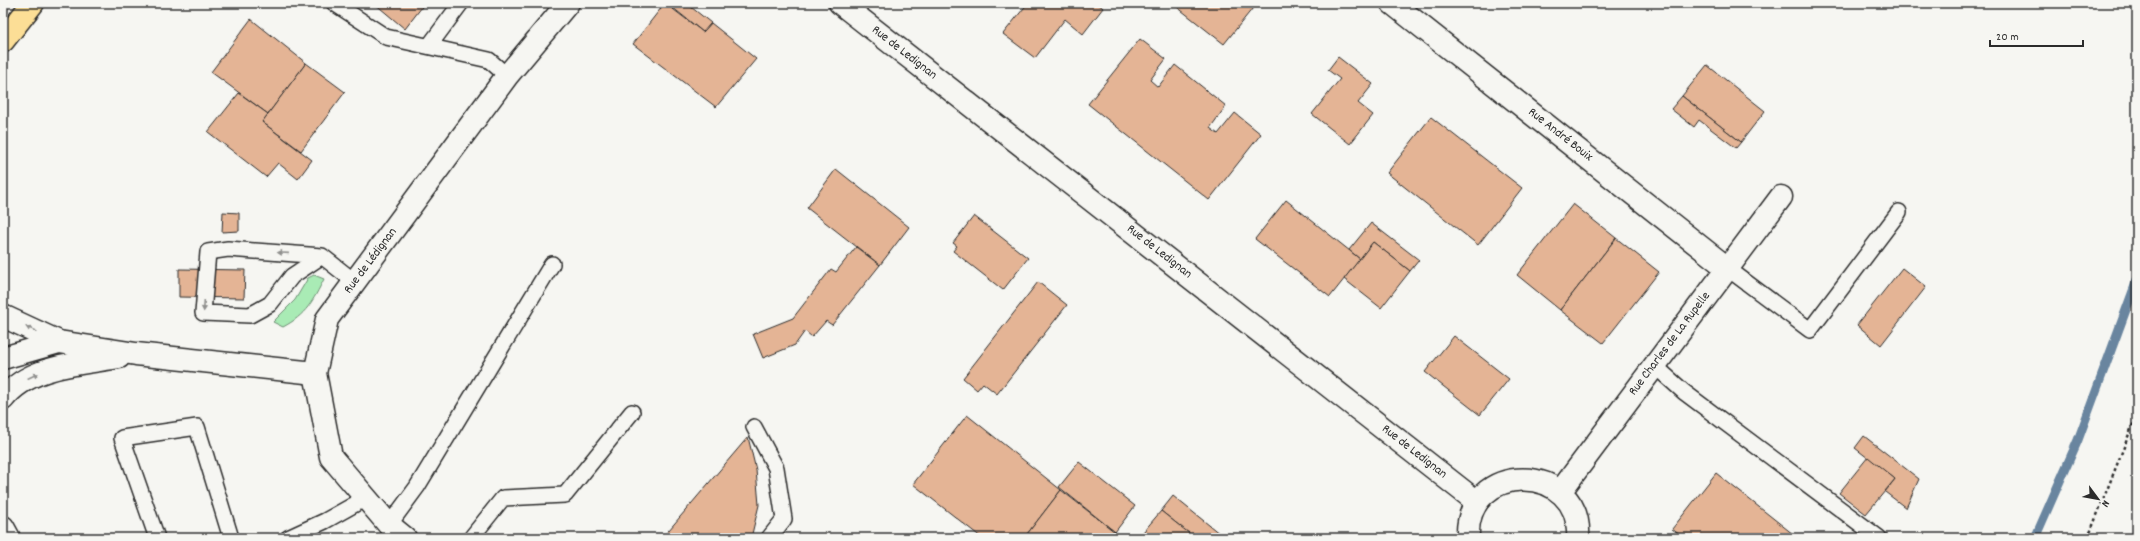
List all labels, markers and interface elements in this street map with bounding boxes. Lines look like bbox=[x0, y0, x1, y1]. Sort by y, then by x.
street label: Rue de Ledignan bbox=[867, 21, 941, 85]
scale bar bbox=[1990, 22, 2083, 48]
text: 20 m bbox=[1996, 29, 2019, 46]
street label: Rue André Bouix bbox=[1523, 104, 1597, 167]
street label: Rue de Ledignan bbox=[1122, 220, 1196, 284]
street label: Rue de Lédignan bbox=[340, 224, 402, 298]
one-way arrow bbox=[277, 249, 289, 256]
street label: Rue Charles de La Rupelle bbox=[1625, 288, 1716, 400]
one-way arrow bbox=[201, 300, 207, 313]
one-way arrow bbox=[25, 326, 37, 332]
one-way arrow bbox=[28, 372, 40, 378]
street label: Rue de Ledignan bbox=[1377, 420, 1451, 484]
north arrow bbox=[2078, 479, 2118, 519]
text: N bbox=[2096, 497, 2113, 510]

